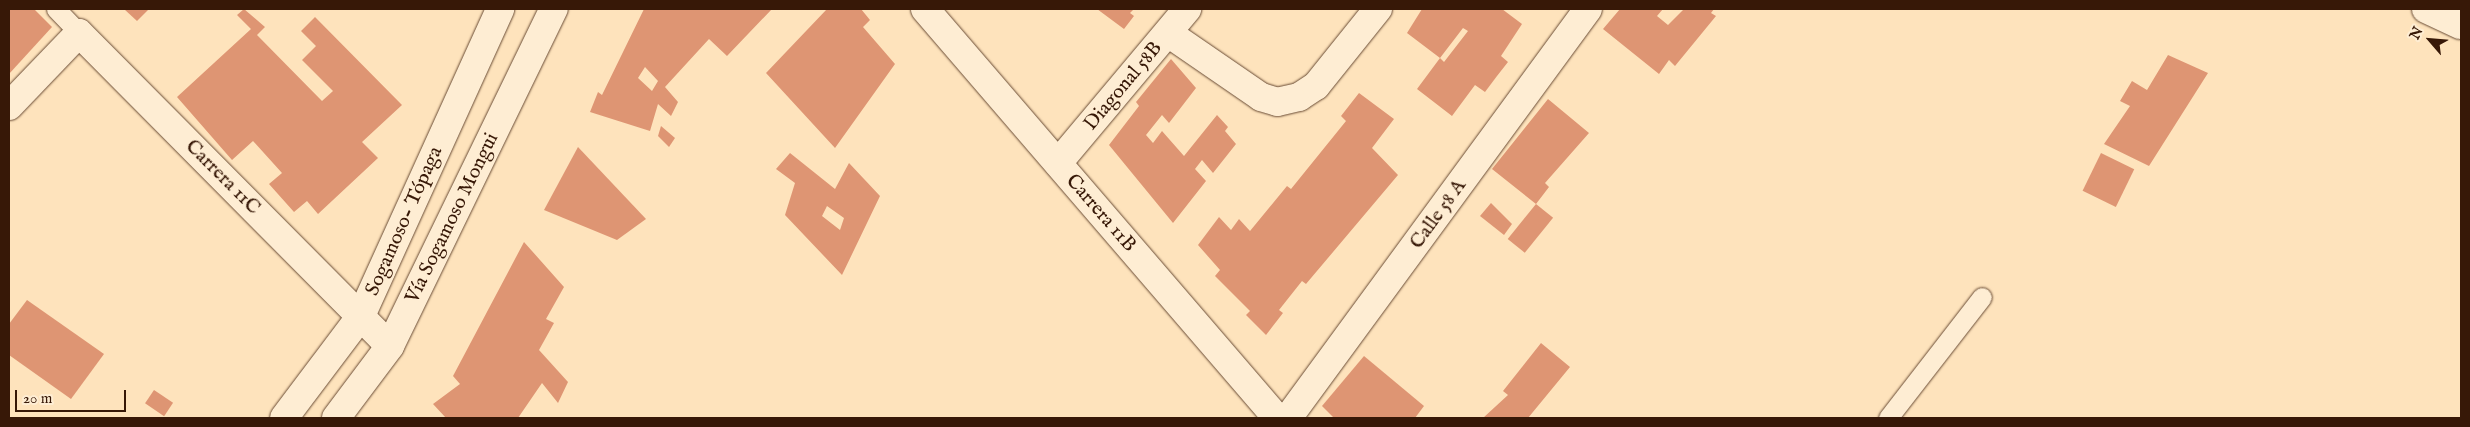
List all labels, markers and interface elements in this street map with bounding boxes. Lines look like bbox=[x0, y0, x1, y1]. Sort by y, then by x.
north arrow bbox=[2405, 15, 2455, 65]
text: N bbox=[2406, 24, 2427, 43]
street label: Diagonal 58B bbox=[1079, 37, 1167, 135]
street label: Vía Sogamoso Mongui bbox=[400, 129, 504, 307]
street label: Carrera 11C bbox=[180, 134, 266, 220]
street label: Sogamoso- Tópaga bbox=[360, 143, 448, 299]
street label: Carrera 11B bbox=[1061, 169, 1141, 257]
street label: Calle 58 A bbox=[1405, 174, 1471, 254]
scale bar bbox=[18, 380, 129, 412]
text: 20 m bbox=[23, 389, 52, 408]

